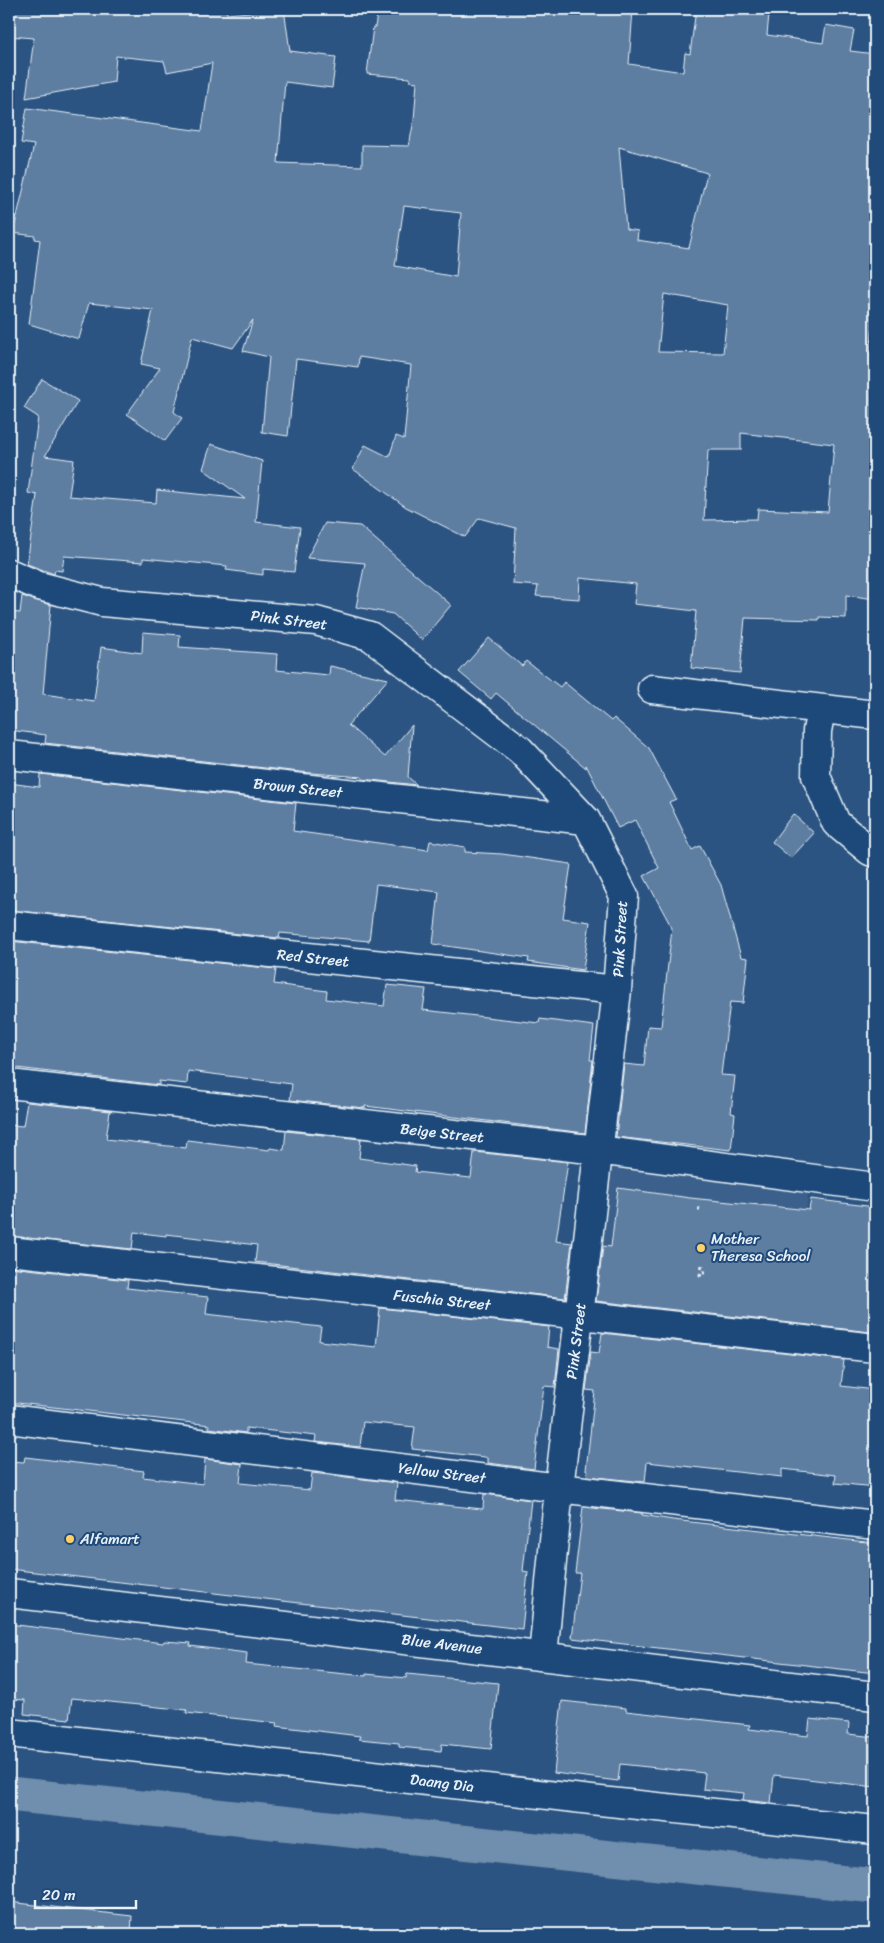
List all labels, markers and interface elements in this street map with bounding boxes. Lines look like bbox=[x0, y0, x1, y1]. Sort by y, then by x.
street label: Pink Street bbox=[249, 602, 329, 638]
street label: Brown Street bbox=[252, 770, 345, 806]
street label: Pink Street bbox=[605, 900, 635, 978]
street label: Red Street bbox=[276, 941, 351, 975]
street label: Beige Street bbox=[399, 1116, 486, 1150]
place label: Mother Theresa School bbox=[711, 1226, 811, 1269]
marker: Mother Theresa School bbox=[695, 1242, 707, 1254]
street label: Fuschia Street bbox=[392, 1282, 493, 1318]
street label: Pink Street bbox=[558, 1301, 594, 1381]
street label: Yellow Street bbox=[397, 1455, 488, 1491]
place label: Alfamart bbox=[79, 1526, 140, 1552]
marker: Alfamart bbox=[64, 1533, 76, 1545]
street label: Blue Avenue bbox=[400, 1626, 484, 1662]
street label: Daang Dia bbox=[409, 1766, 476, 1800]
scale bar bbox=[35, 1878, 136, 1910]
text: 20 m bbox=[42, 1882, 76, 1908]

